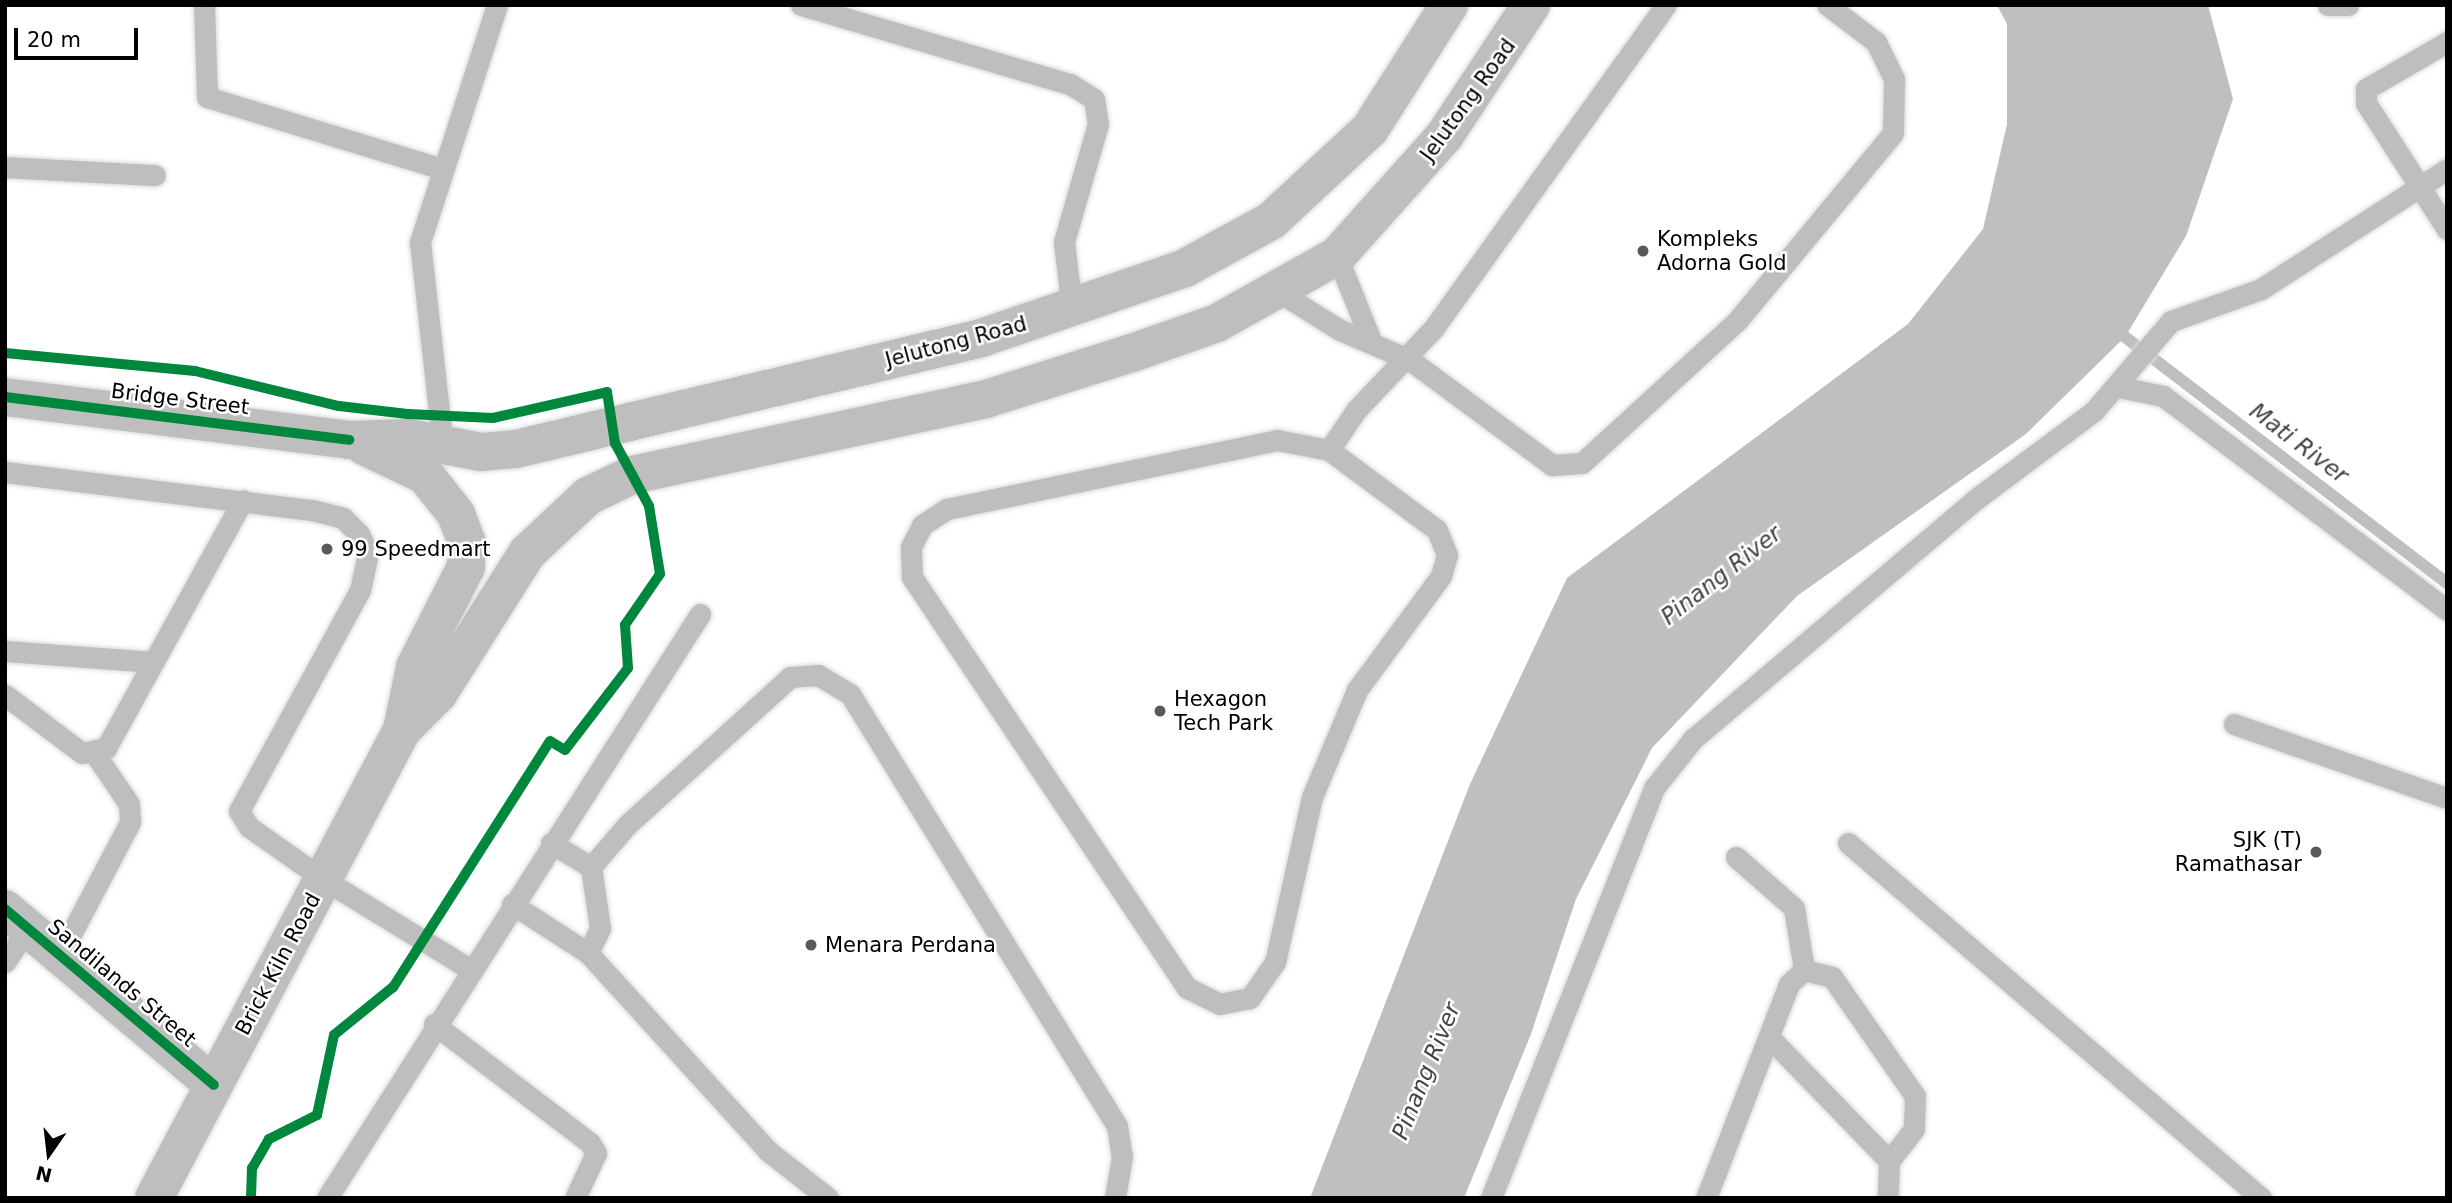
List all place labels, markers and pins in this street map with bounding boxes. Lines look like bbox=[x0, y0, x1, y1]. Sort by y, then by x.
place label: Kompleks Adorna Gold bbox=[1657, 226, 1787, 276]
marker: Kompleks Adorna Gold bbox=[1635, 243, 1651, 259]
place label: 99 Speedmart bbox=[341, 536, 490, 562]
marker: 99 Speedmart bbox=[319, 541, 335, 557]
place label: Hexagon Tech Park bbox=[1174, 686, 1273, 736]
marker: Hexagon Tech Park bbox=[1152, 703, 1168, 719]
place label: SJK (T) Ramathasar bbox=[2175, 827, 2302, 877]
marker: SJK (T) Ramathasar bbox=[2308, 844, 2324, 860]
place label: Menara Perdana bbox=[825, 932, 996, 958]
marker: Menara Perdana bbox=[803, 937, 819, 953]

